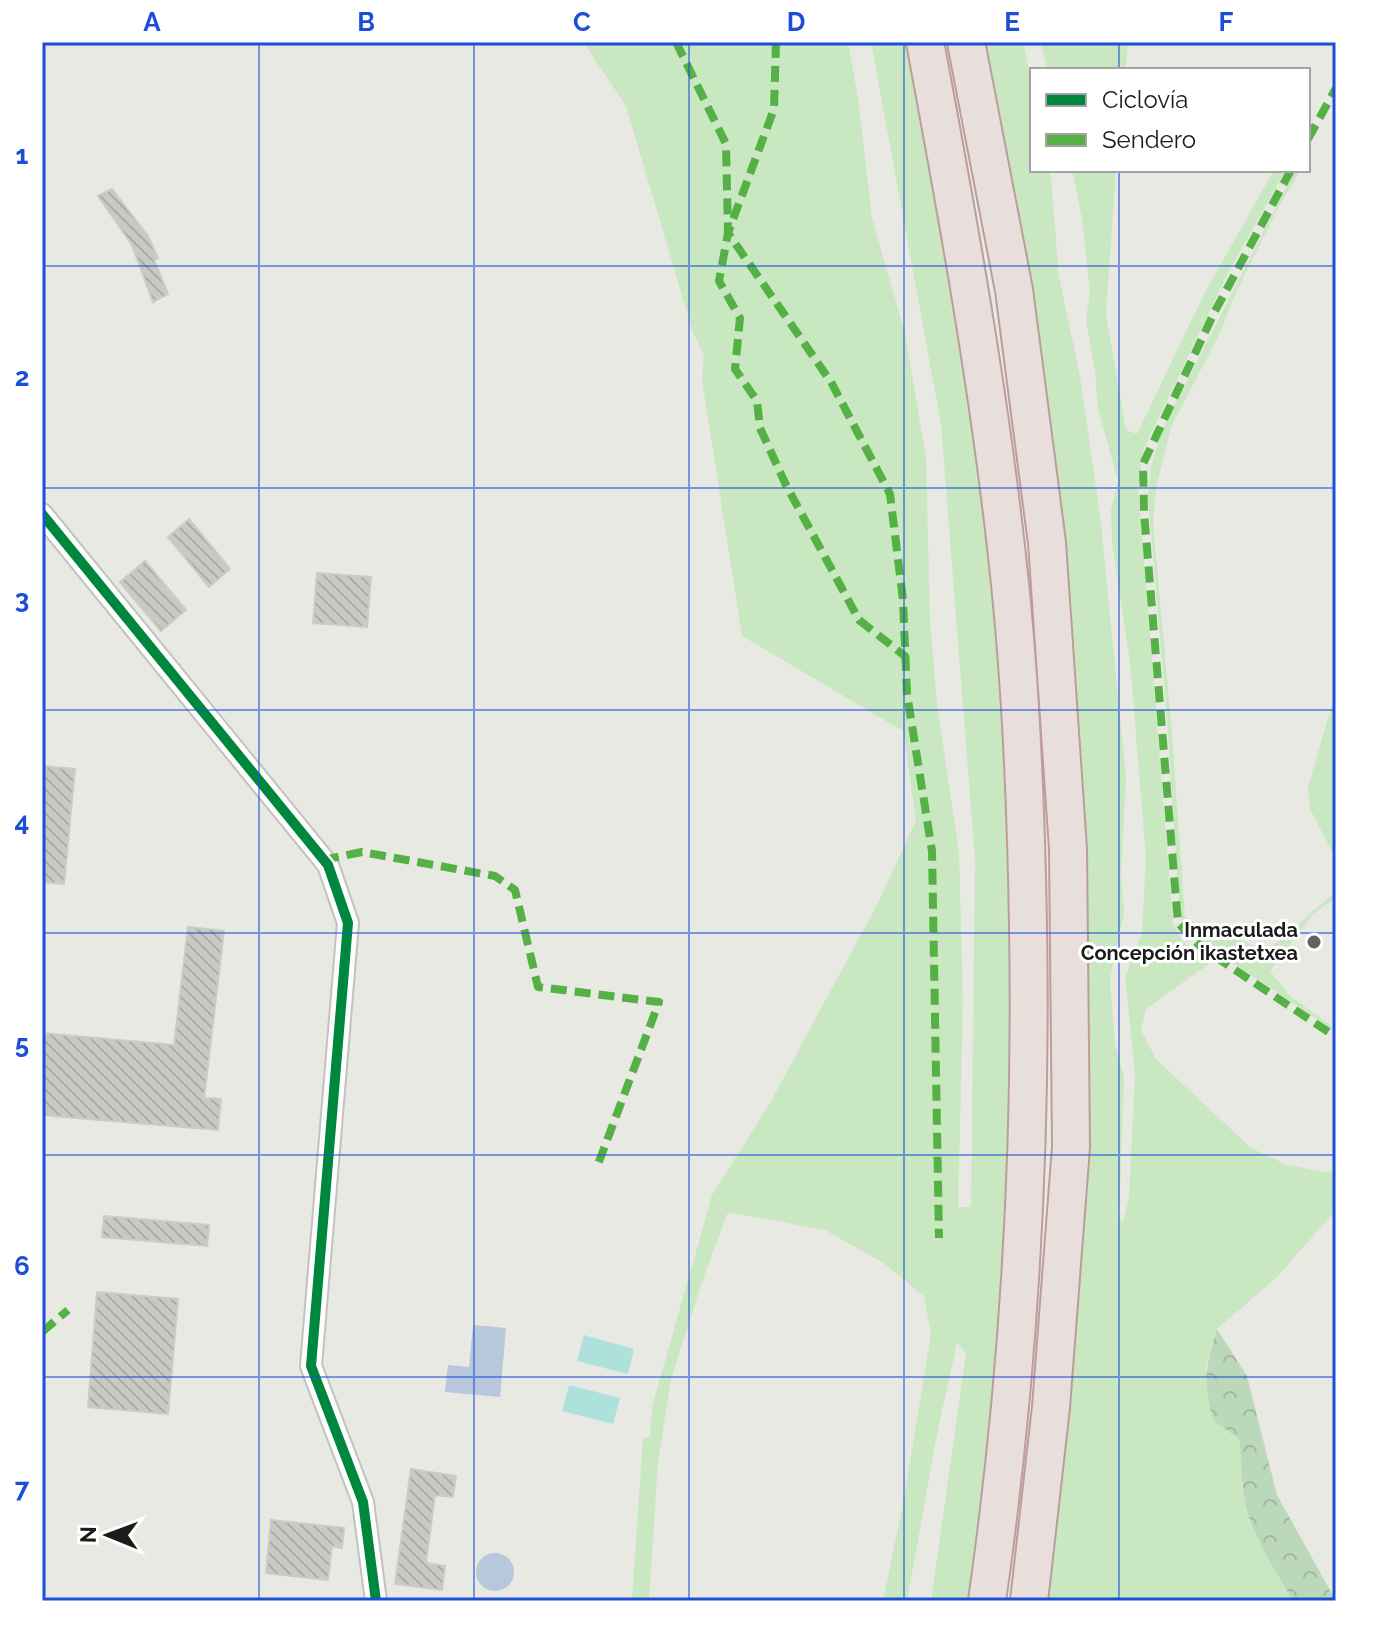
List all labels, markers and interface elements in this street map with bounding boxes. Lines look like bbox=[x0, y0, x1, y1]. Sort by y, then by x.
text: A bbox=[143, 7, 161, 37]
text: B bbox=[357, 7, 375, 37]
text: C bbox=[573, 7, 591, 37]
text: D bbox=[787, 7, 805, 37]
text: E bbox=[1004, 7, 1020, 37]
text: F bbox=[1219, 7, 1234, 37]
legend bbox=[1030, 68, 1310, 172]
text: Ciclovía bbox=[1102, 85, 1188, 114]
text: Sendero bbox=[1102, 125, 1196, 154]
text: 1 bbox=[16, 140, 29, 170]
text: 2 bbox=[15, 362, 29, 392]
text: 3 bbox=[15, 584, 29, 614]
text: 4 bbox=[15, 807, 29, 837]
place label: Inmaculada Concepción ikastetxea bbox=[1081, 918, 1298, 965]
marker: Inmaculada Concepción ikastetxea bbox=[1305, 933, 1323, 951]
text: 5 bbox=[15, 1029, 29, 1059]
text: 6 bbox=[14, 1251, 30, 1281]
text: 7 bbox=[15, 1473, 30, 1503]
north arrow bbox=[68, 1495, 148, 1575]
text: N bbox=[75, 1526, 101, 1543]

